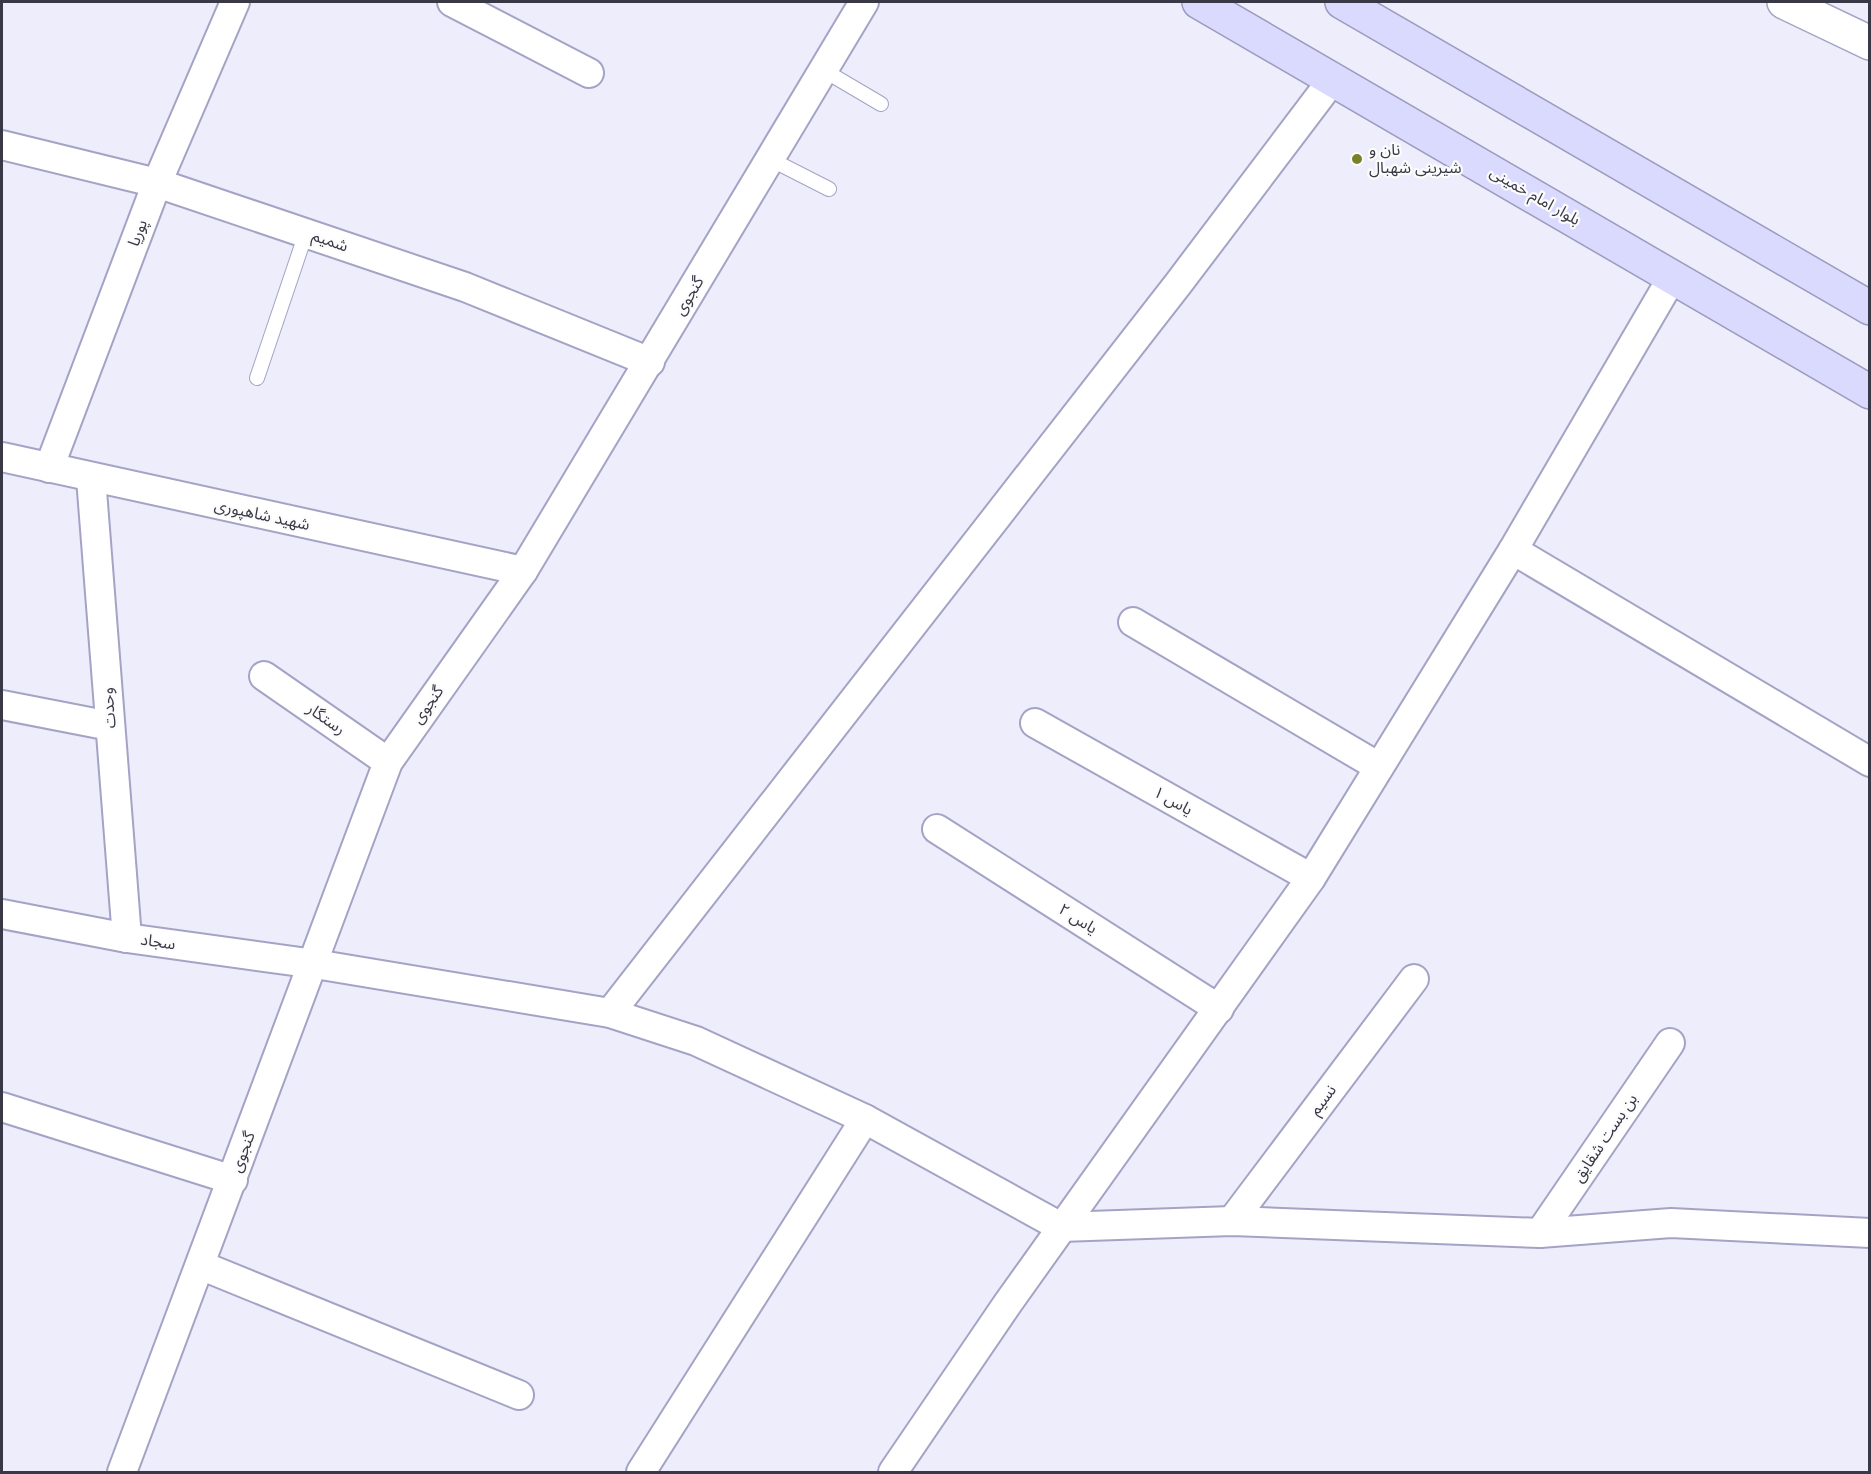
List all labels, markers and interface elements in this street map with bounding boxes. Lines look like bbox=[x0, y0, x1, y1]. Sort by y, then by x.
place label: نان و شیرینی شهبال bbox=[1369, 139, 1461, 179]
marker: نان و شیرینی شهبال bbox=[1350, 152, 1364, 166]
street label: بلوار امام خمینی bbox=[1485, 161, 1584, 232]
street label: پوریا bbox=[123, 216, 153, 250]
street label: شمیم bbox=[309, 225, 351, 258]
street label: گنجوی bbox=[669, 272, 709, 320]
street label: شهید شاهپوری bbox=[212, 494, 312, 536]
street label: گنجوی bbox=[407, 681, 449, 729]
street label: وحدت bbox=[97, 687, 121, 729]
street label: رستگار bbox=[301, 697, 350, 740]
street label: یاس ۱ bbox=[1149, 781, 1197, 821]
street label: یاس ۲ bbox=[1054, 899, 1102, 939]
street label: سجاد bbox=[139, 929, 177, 955]
street label: نسیم bbox=[1304, 1080, 1342, 1120]
street label: بن بست شقایق bbox=[1567, 1089, 1643, 1187]
street label: گنجوی bbox=[225, 1128, 261, 1176]

